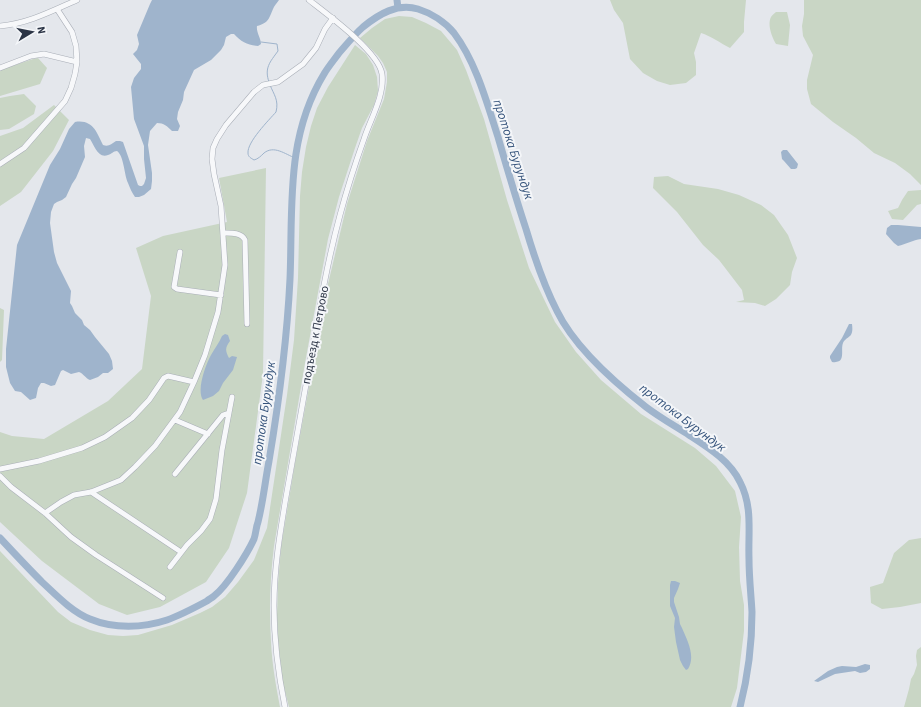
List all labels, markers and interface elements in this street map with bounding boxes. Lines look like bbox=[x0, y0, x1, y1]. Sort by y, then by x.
north arrow bbox=[12, 12, 52, 52]
text: N bbox=[33, 25, 49, 35]
water label: протока Бурундук bbox=[488, 97, 538, 202]
street label: подъезд к Петрово bbox=[298, 284, 333, 386]
water label: протока Бурундук bbox=[248, 360, 280, 466]
water label: протока Бурундук bbox=[635, 379, 730, 457]

